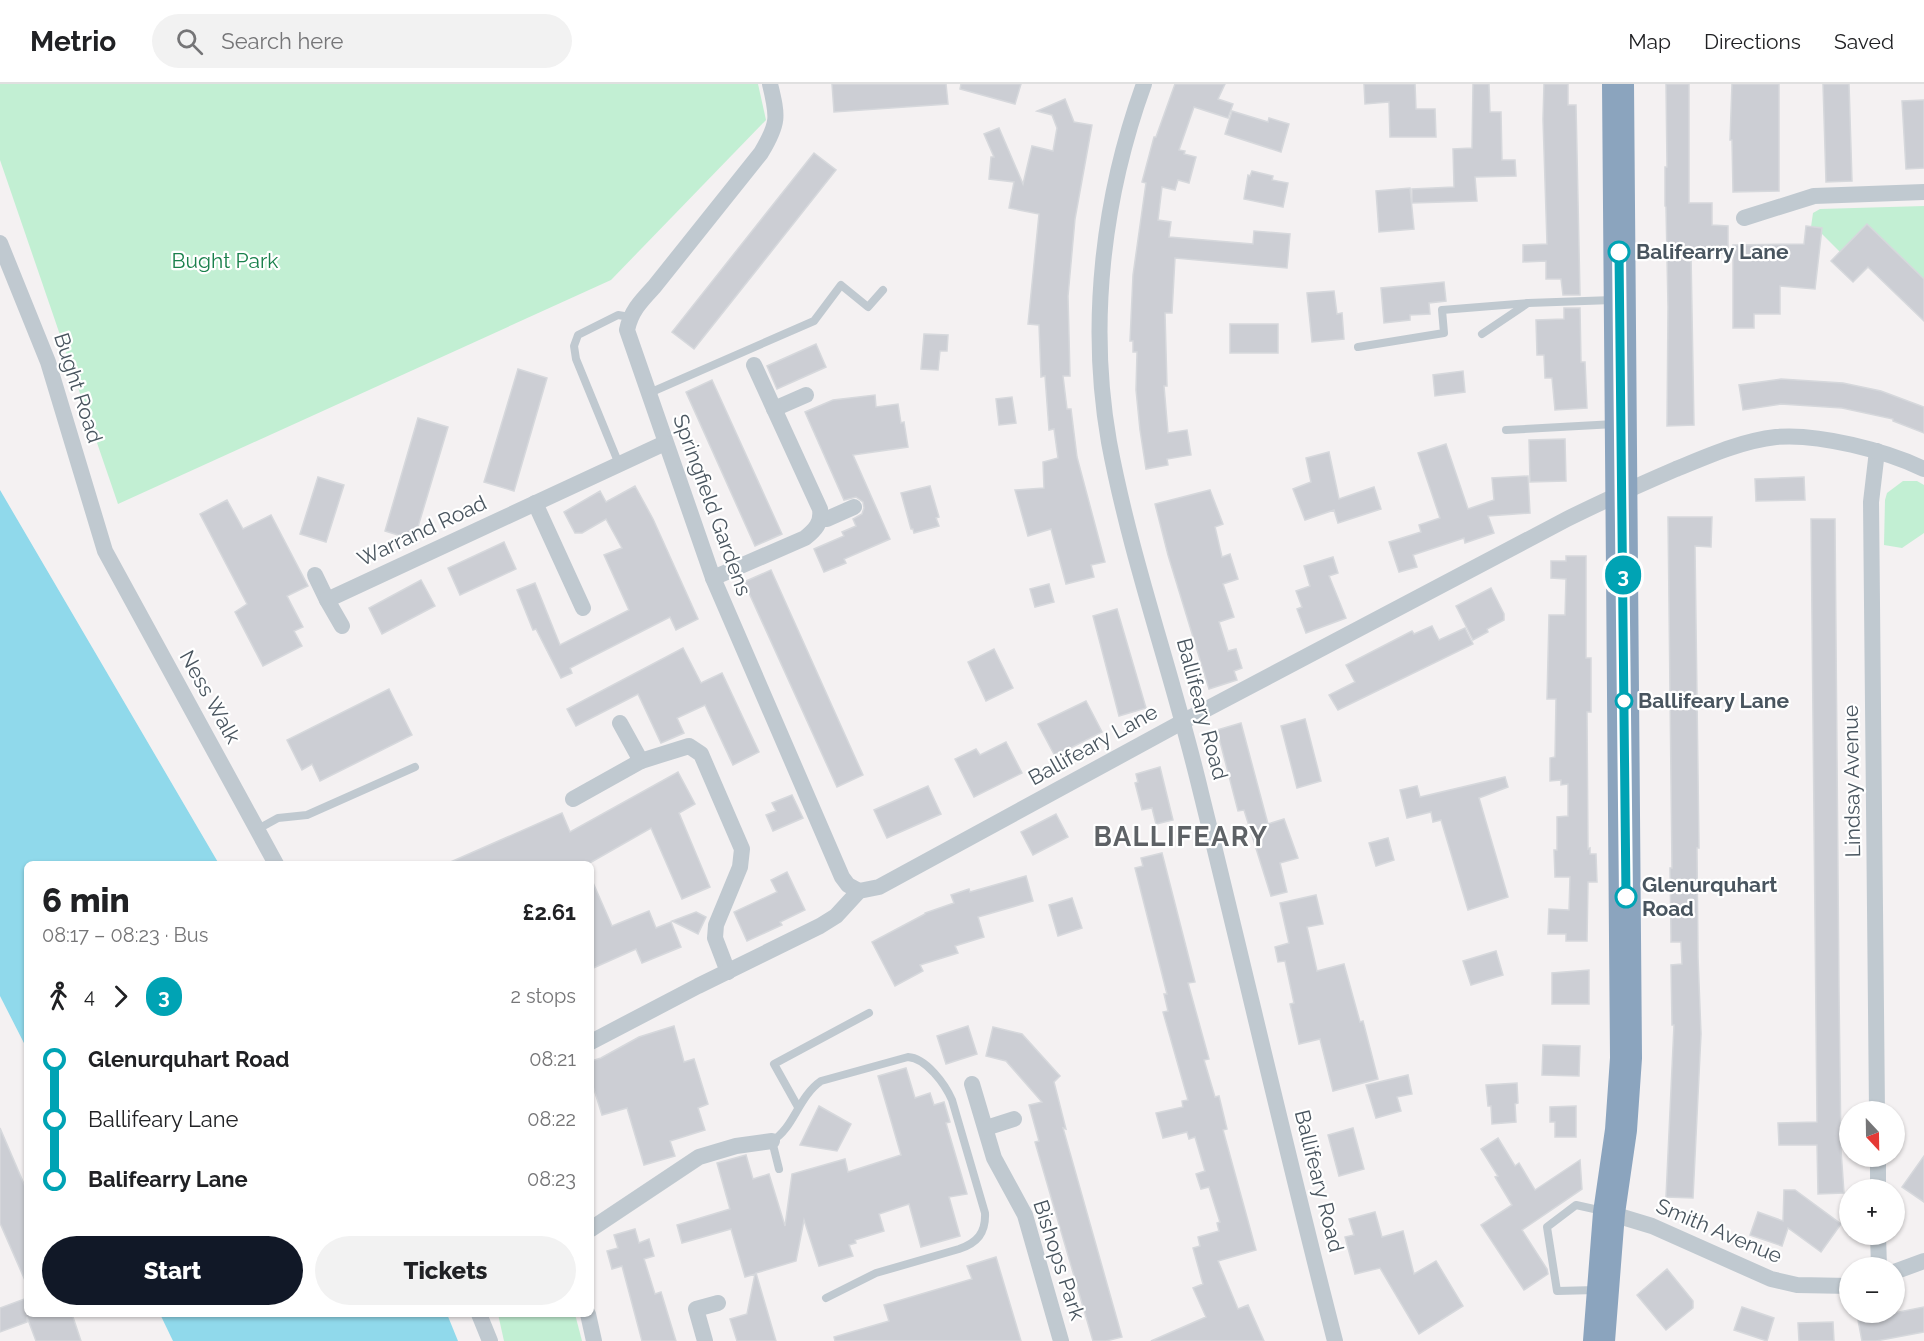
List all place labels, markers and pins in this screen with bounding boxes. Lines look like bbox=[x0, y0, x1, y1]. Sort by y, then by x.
place label: Balifearry Lane bbox=[1636, 239, 1789, 264]
marker: Balifearry Lane bbox=[1608, 241, 1630, 263]
place label: Ballifeary Lane bbox=[1638, 688, 1789, 713]
marker: Ballifeary Lane bbox=[1615, 692, 1633, 710]
place label: Glenurquhart Road bbox=[1642, 872, 1777, 921]
marker: Glenurquhart Road bbox=[1615, 886, 1637, 908]

